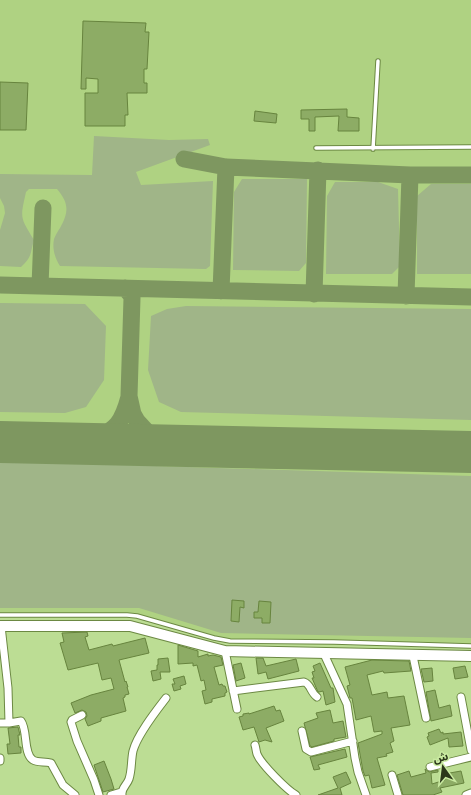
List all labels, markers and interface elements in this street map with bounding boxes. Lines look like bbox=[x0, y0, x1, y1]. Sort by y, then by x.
north arrow bbox=[423, 747, 463, 787]
text: ش bbox=[432, 750, 450, 766]

